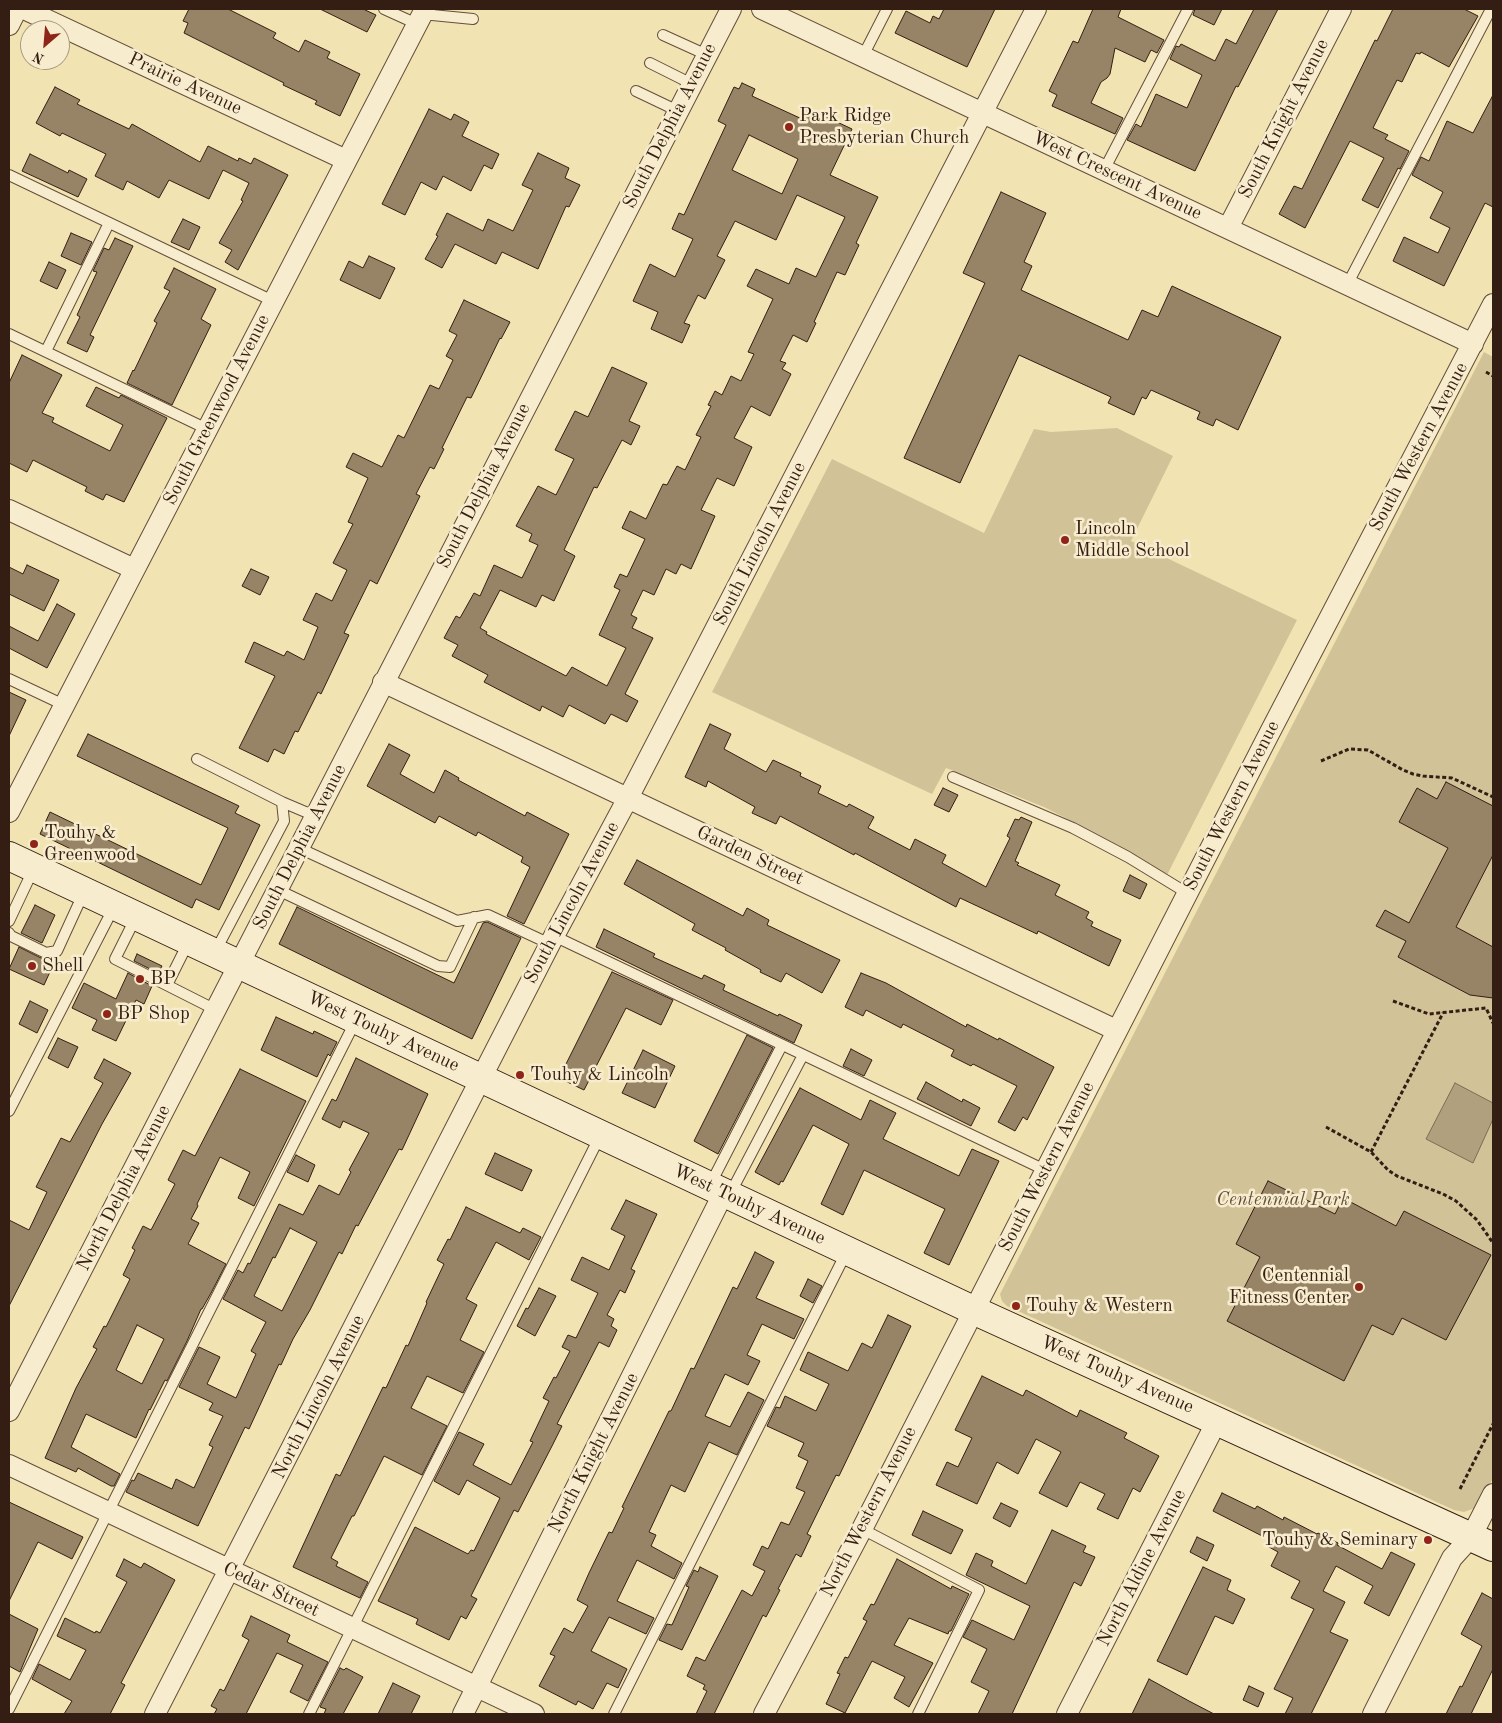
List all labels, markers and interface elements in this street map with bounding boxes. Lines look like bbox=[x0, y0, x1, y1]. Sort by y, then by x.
north arrow bbox=[20, 20, 70, 70]
street label: South Knight Avenue bbox=[1234, 35, 1334, 203]
street label: South Delphia Avenue bbox=[618, 39, 722, 213]
street label: Prairie Avenue bbox=[125, 48, 245, 120]
text: N bbox=[31, 49, 47, 66]
place label: Park Ridge Presbyterian Church bbox=[799, 105, 969, 149]
marker: Park Ridge Presbyterian Church bbox=[783, 121, 795, 133]
street label: West Crescent Avenue bbox=[1029, 127, 1205, 225]
street label: South Greenwood Avenue bbox=[159, 311, 275, 509]
street label: South Western Avenue bbox=[1365, 359, 1473, 535]
street label: South Delphia Avenue bbox=[432, 399, 536, 573]
street label: South Lincoln Avenue bbox=[709, 458, 811, 630]
place label: Lincoln Middle School bbox=[1075, 518, 1189, 562]
marker: Lincoln Middle School bbox=[1059, 534, 1071, 546]
street label: South Western Avenue bbox=[1179, 717, 1285, 895]
street label: South Delphia Avenue bbox=[248, 760, 352, 934]
street label: South Lincoln Avenue bbox=[520, 818, 624, 988]
street label: Garden Street bbox=[693, 821, 807, 891]
place label: Touhy & Greenwood bbox=[44, 822, 136, 866]
marker: Touhy & Greenwood bbox=[28, 838, 40, 850]
place label: Shell bbox=[42, 955, 83, 977]
marker: Shell bbox=[26, 960, 38, 972]
place label: BP bbox=[150, 968, 176, 990]
marker: BP bbox=[134, 973, 146, 985]
street label: West Touhy Avenue bbox=[303, 987, 463, 1077]
place label: BP Shop bbox=[117, 1003, 190, 1025]
marker: BP Shop bbox=[101, 1008, 113, 1020]
place label: Touhy & Lincoln bbox=[530, 1064, 669, 1086]
marker: Touhy & Lincoln bbox=[514, 1069, 526, 1081]
street label: South Western Avenue bbox=[994, 1078, 1100, 1256]
street label: North Delphia Avenue bbox=[72, 1101, 176, 1275]
street label: West Touhy Avenue bbox=[669, 1160, 829, 1250]
park label: Centennial Park bbox=[1216, 1189, 1350, 1211]
place label: Centennial Fitness Center bbox=[1229, 1265, 1349, 1309]
marker: Centennial Fitness Center bbox=[1353, 1281, 1365, 1293]
place label: Touhy & Western bbox=[1026, 1295, 1173, 1317]
marker: Touhy & Western bbox=[1010, 1300, 1022, 1312]
street label: North Lincoln Avenue bbox=[268, 1311, 370, 1483]
street label: West Touhy Avenue bbox=[1037, 1331, 1197, 1419]
street label: North Knight Avenue bbox=[544, 1369, 644, 1537]
street label: North Western Avenue bbox=[816, 1423, 922, 1601]
street label: North Aldine Avenue bbox=[1092, 1486, 1192, 1650]
place label: Touhy & Seminary bbox=[1262, 1529, 1418, 1551]
marker: Touhy & Seminary bbox=[1422, 1534, 1434, 1546]
street label: Cedar Street bbox=[219, 1558, 323, 1622]

